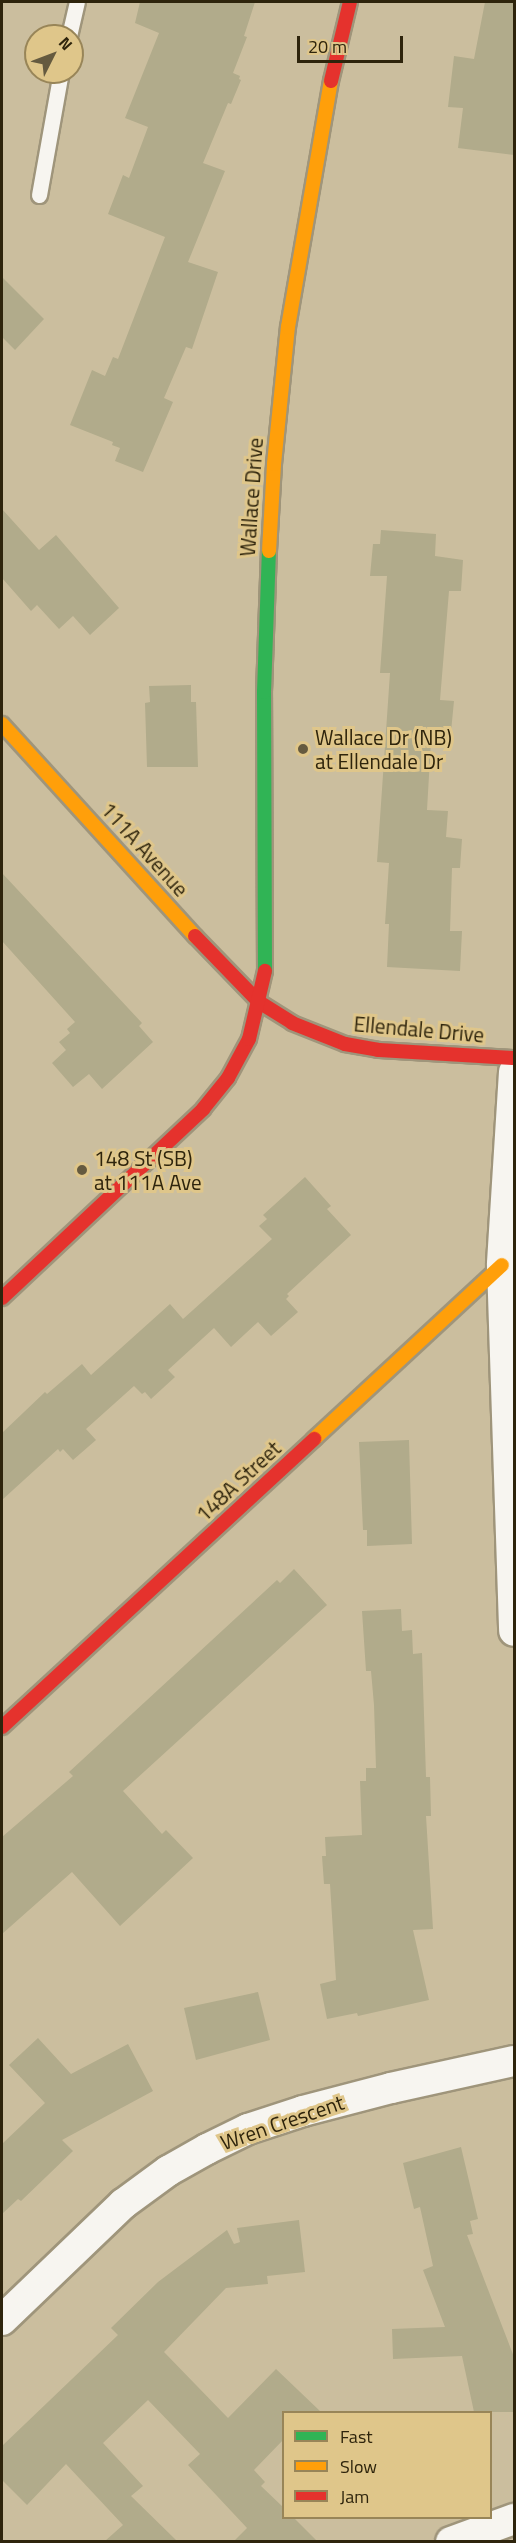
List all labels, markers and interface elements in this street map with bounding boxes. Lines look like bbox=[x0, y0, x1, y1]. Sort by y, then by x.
north arrow bbox=[24, 24, 84, 84]
scale bar bbox=[300, 24, 406, 62]
text: N bbox=[53, 31, 79, 55]
text: 20 m bbox=[308, 33, 347, 60]
street label: Wallace Drive bbox=[234, 437, 268, 557]
place label: Wallace Dr (NB) at Ellendale Dr bbox=[315, 724, 452, 774]
marker: Wallace Dr (NB) at Ellendale Dr bbox=[296, 742, 310, 756]
street label: 111A Avenue bbox=[96, 797, 194, 901]
street label: Ellendale Drive bbox=[353, 1011, 485, 1047]
place label: 148 St (SB) at 111A Ave bbox=[94, 1145, 202, 1195]
marker: 148 St (SB) at 111A Ave bbox=[75, 1163, 89, 1177]
street label: 148A Street bbox=[190, 1435, 286, 1527]
street label: Wren Crescent bbox=[217, 2089, 347, 2155]
legend bbox=[282, 2411, 492, 2519]
text: Fast bbox=[340, 2423, 373, 2450]
text: Slow bbox=[340, 2453, 377, 2480]
text: Jam bbox=[340, 2483, 369, 2510]

